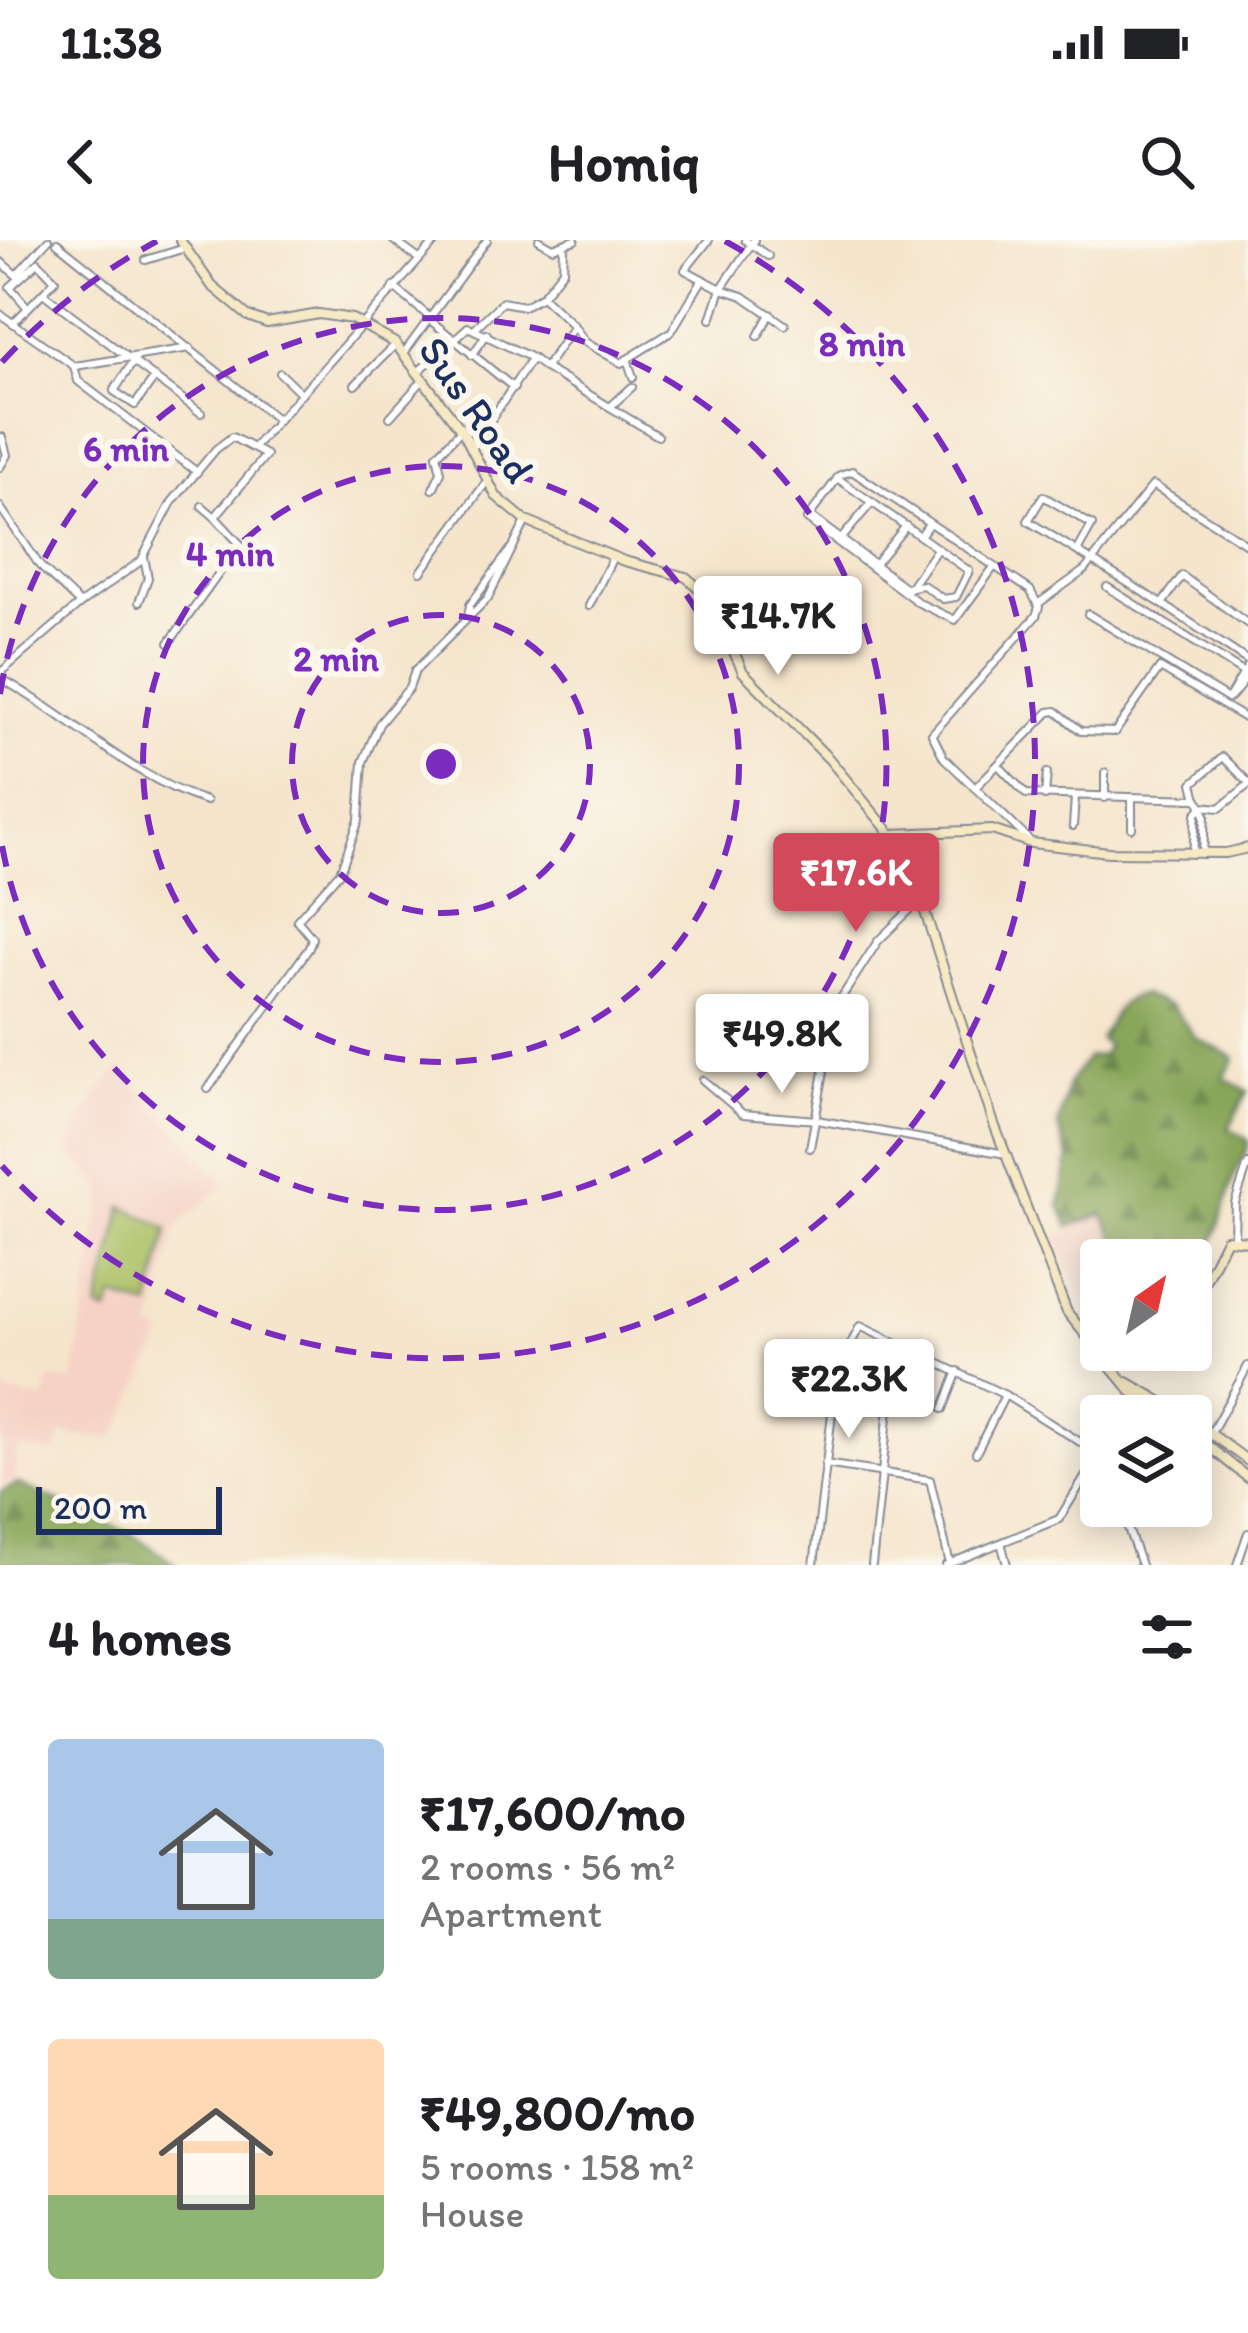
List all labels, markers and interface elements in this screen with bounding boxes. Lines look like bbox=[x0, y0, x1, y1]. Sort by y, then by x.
text: 11:38 bbox=[60, 15, 162, 69]
icon: back bbox=[48, 129, 114, 195]
icon: search bbox=[1134, 129, 1200, 195]
text: Homiq bbox=[548, 130, 700, 195]
text: 8 min bbox=[819, 322, 906, 365]
street label: Sus Road bbox=[408, 326, 545, 492]
text: 6 min bbox=[83, 427, 170, 470]
text: 4 min bbox=[186, 532, 275, 575]
pin: ₹14.7K bbox=[680, 576, 876, 678]
text: ₹14.7K bbox=[721, 591, 835, 638]
text: 2 min bbox=[293, 637, 380, 680]
centre of rings bbox=[420, 743, 462, 785]
pin: ₹17.6K bbox=[758, 833, 954, 935]
text: ₹17.6K bbox=[800, 848, 912, 895]
pin: ₹49.8K bbox=[684, 994, 880, 1096]
text: ₹49.8K bbox=[723, 1009, 841, 1056]
north arrow bbox=[1080, 1239, 1212, 1371]
map controls bbox=[1080, 1239, 1212, 1527]
pin: ₹22.3K bbox=[751, 1339, 947, 1441]
text: ₹22.3K bbox=[791, 1354, 907, 1401]
button: layers bbox=[1080, 1395, 1212, 1527]
scale bar bbox=[36, 1481, 222, 1534]
text: 200 m bbox=[54, 1488, 147, 1527]
icon: filters bbox=[1134, 1604, 1200, 1670]
text: 4 homes bbox=[48, 1607, 232, 1668]
text: ₹17,600/mo bbox=[420, 1782, 686, 1843]
icon: home bbox=[144, 1787, 288, 1931]
text: 2 rooms · 56 m² bbox=[420, 1843, 675, 1890]
text: Apartment bbox=[420, 1890, 602, 1937]
text: ₹49,800/mo bbox=[420, 2082, 695, 2143]
icon: home bbox=[144, 2087, 288, 2231]
text: 5 rooms · 158 m² bbox=[420, 2143, 694, 2190]
text: House bbox=[420, 2190, 524, 2237]

